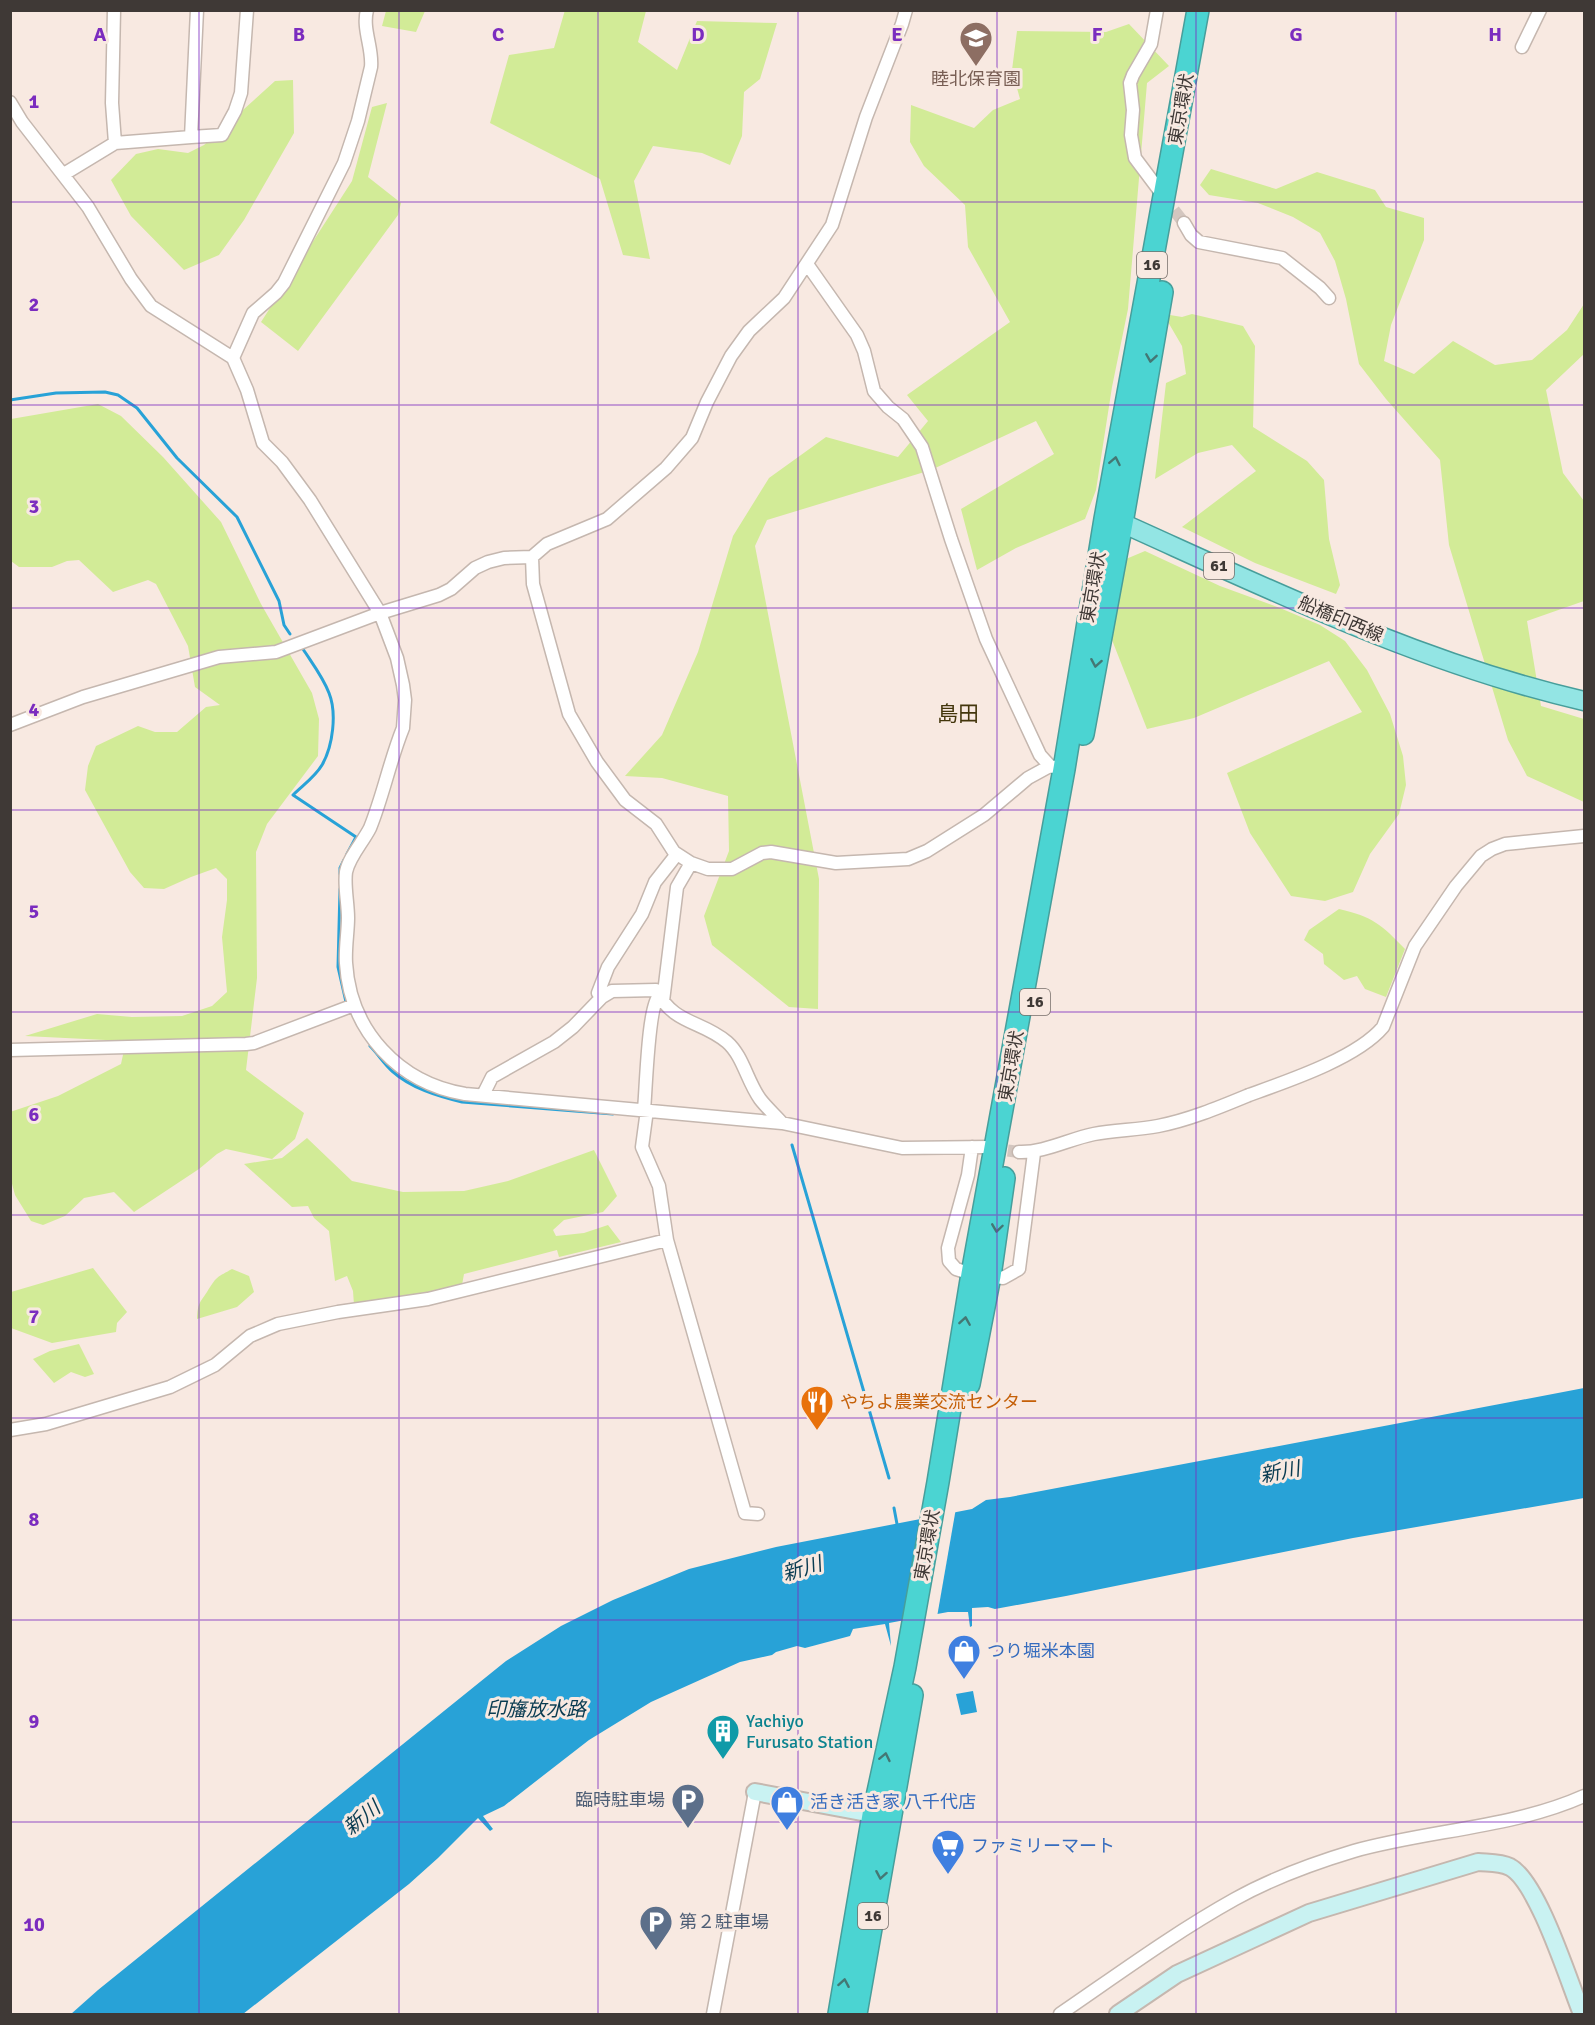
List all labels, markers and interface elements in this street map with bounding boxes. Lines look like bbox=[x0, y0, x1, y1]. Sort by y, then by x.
school or university icon: 睦北保育園 bbox=[958, 20, 994, 67]
text: A bbox=[94, 22, 107, 47]
text: B bbox=[293, 22, 305, 47]
text: C bbox=[492, 22, 504, 47]
text: D bbox=[691, 22, 705, 47]
text: E bbox=[891, 22, 903, 47]
text: F bbox=[1092, 22, 1103, 47]
text: G bbox=[1289, 22, 1303, 47]
text: H bbox=[1488, 22, 1502, 47]
place label: 睦北保育園 bbox=[931, 68, 1021, 90]
street label: 東京環状 bbox=[1164, 72, 1198, 146]
text: 1 bbox=[29, 89, 40, 114]
road number: 16 bbox=[1137, 252, 1167, 278]
text: 2 bbox=[29, 292, 39, 317]
one-way arrow bbox=[1145, 353, 1157, 363]
one-way arrow bbox=[1109, 457, 1121, 466]
text: 3 bbox=[29, 494, 39, 519]
street label: 東京環状 bbox=[1076, 550, 1110, 624]
road number: 61 bbox=[1204, 553, 1234, 579]
street label: 船橋印西線 bbox=[1295, 591, 1387, 647]
one-way arrow bbox=[1090, 658, 1103, 668]
text: 4 bbox=[29, 697, 40, 722]
district label: 島田 bbox=[937, 701, 979, 727]
text: 5 bbox=[29, 899, 39, 924]
road number: 16 bbox=[1020, 989, 1050, 1015]
street label: 東京環状 bbox=[994, 1029, 1028, 1103]
text: 6 bbox=[29, 1102, 40, 1127]
one-way arrow bbox=[992, 1223, 1004, 1232]
text: 7 bbox=[29, 1304, 40, 1329]
one-way arrow bbox=[959, 1316, 971, 1325]
restaurant icon: やちよ農業交流センター bbox=[799, 1384, 835, 1431]
place label: やちよ農業交流センター bbox=[840, 1391, 1038, 1413]
water label: 新川 bbox=[1258, 1456, 1304, 1488]
text: 8 bbox=[29, 1507, 40, 1532]
street label: 東京環状 bbox=[910, 1508, 944, 1582]
water label: 新川 bbox=[779, 1551, 827, 1587]
shop icon: つり堀米本園 bbox=[946, 1633, 982, 1680]
place label: つり堀米本園 bbox=[987, 1640, 1095, 1662]
water label: 印旛放水路 bbox=[486, 1697, 588, 1722]
text: 9 bbox=[29, 1709, 40, 1734]
place label: Yachiyo Furusato Station bbox=[746, 1710, 873, 1753]
building icon: Yachiyo Furusato Station bbox=[705, 1713, 741, 1760]
one-way arrow bbox=[877, 1753, 890, 1763]
parking icon: 臨時駐車場 bbox=[670, 1782, 706, 1829]
shop icon: 活き活き家 八千代店 bbox=[769, 1784, 805, 1831]
place label: 臨時駐車場 bbox=[575, 1789, 665, 1811]
place label: 活き活き家 八千代店 bbox=[810, 1791, 976, 1813]
water label: 新川 bbox=[339, 1794, 387, 1840]
supermarket icon: ファミリーマート bbox=[930, 1828, 966, 1875]
place label: ファミリーマート bbox=[971, 1835, 1115, 1857]
one-way arrow bbox=[875, 1870, 887, 1880]
road number: 16 bbox=[858, 1903, 888, 1929]
parking icon: 第２駐車場 bbox=[638, 1904, 674, 1951]
place label: 第２駐車場 bbox=[679, 1911, 769, 1933]
text: 10 bbox=[23, 1912, 45, 1937]
one-way arrow bbox=[837, 1978, 850, 1988]

